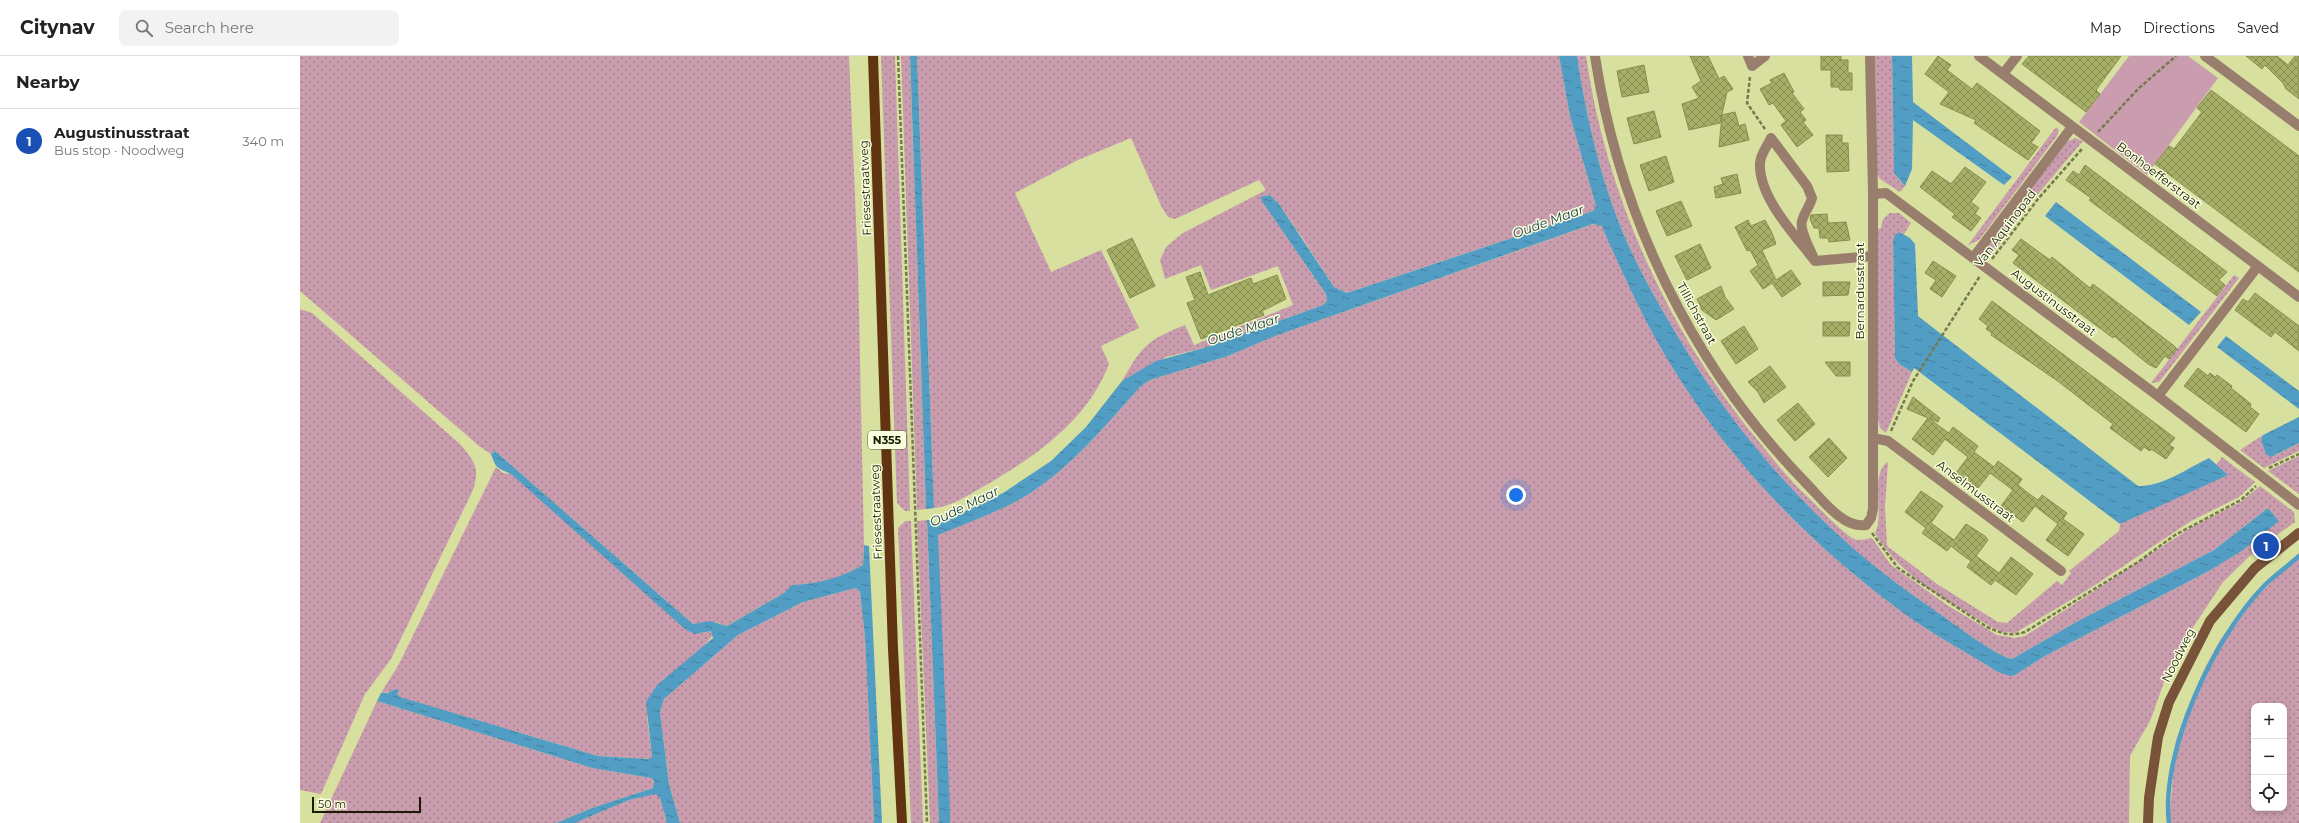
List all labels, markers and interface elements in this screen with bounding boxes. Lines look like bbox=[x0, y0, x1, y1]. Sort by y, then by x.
search box bbox=[119, 10, 399, 46]
text: Citynav bbox=[20, 16, 95, 39]
icon: search bbox=[133, 17, 155, 39]
text: Search here bbox=[165, 18, 254, 37]
text: Map bbox=[2090, 19, 2121, 37]
text: Directions bbox=[2143, 19, 2215, 37]
text: Saved bbox=[2237, 19, 2279, 37]
text: Nearby bbox=[16, 72, 80, 92]
text: Augustinusstraat bbox=[54, 123, 190, 142]
text: 1 bbox=[26, 133, 32, 149]
text: 340 m bbox=[242, 133, 284, 149]
street label: Bonhoefferstraat bbox=[2114, 138, 2204, 212]
street label: Friesestraatweg bbox=[856, 140, 874, 236]
text: Bus stop · Noodweg bbox=[54, 142, 184, 158]
street label: Van Aquinopad bbox=[1971, 186, 2039, 270]
water label: Oude Maar bbox=[1510, 200, 1587, 241]
street label: Bernardusstraat bbox=[1852, 242, 1867, 340]
street label: Augustinusstraat bbox=[2008, 265, 2100, 339]
street label: Tillichstraat bbox=[1674, 279, 1720, 347]
water label: Oude Maar bbox=[1205, 310, 1282, 348]
road number: N355 bbox=[868, 431, 906, 449]
street label: Anselmusstraat bbox=[1934, 457, 2018, 525]
street label: Friesestraatweg bbox=[867, 464, 885, 560]
water label: Oude Maar bbox=[927, 482, 1002, 530]
your location bbox=[1506, 485, 1526, 505]
pin: 1 bbox=[2253, 531, 2279, 561]
street label: Noodweg bbox=[2158, 625, 2198, 685]
map controls bbox=[2251, 703, 2287, 811]
button: + bbox=[2251, 703, 2287, 739]
button: − bbox=[2251, 739, 2287, 775]
button: locate bbox=[2251, 775, 2287, 811]
scale bar bbox=[312, 795, 421, 814]
text: 50 m bbox=[318, 797, 346, 811]

